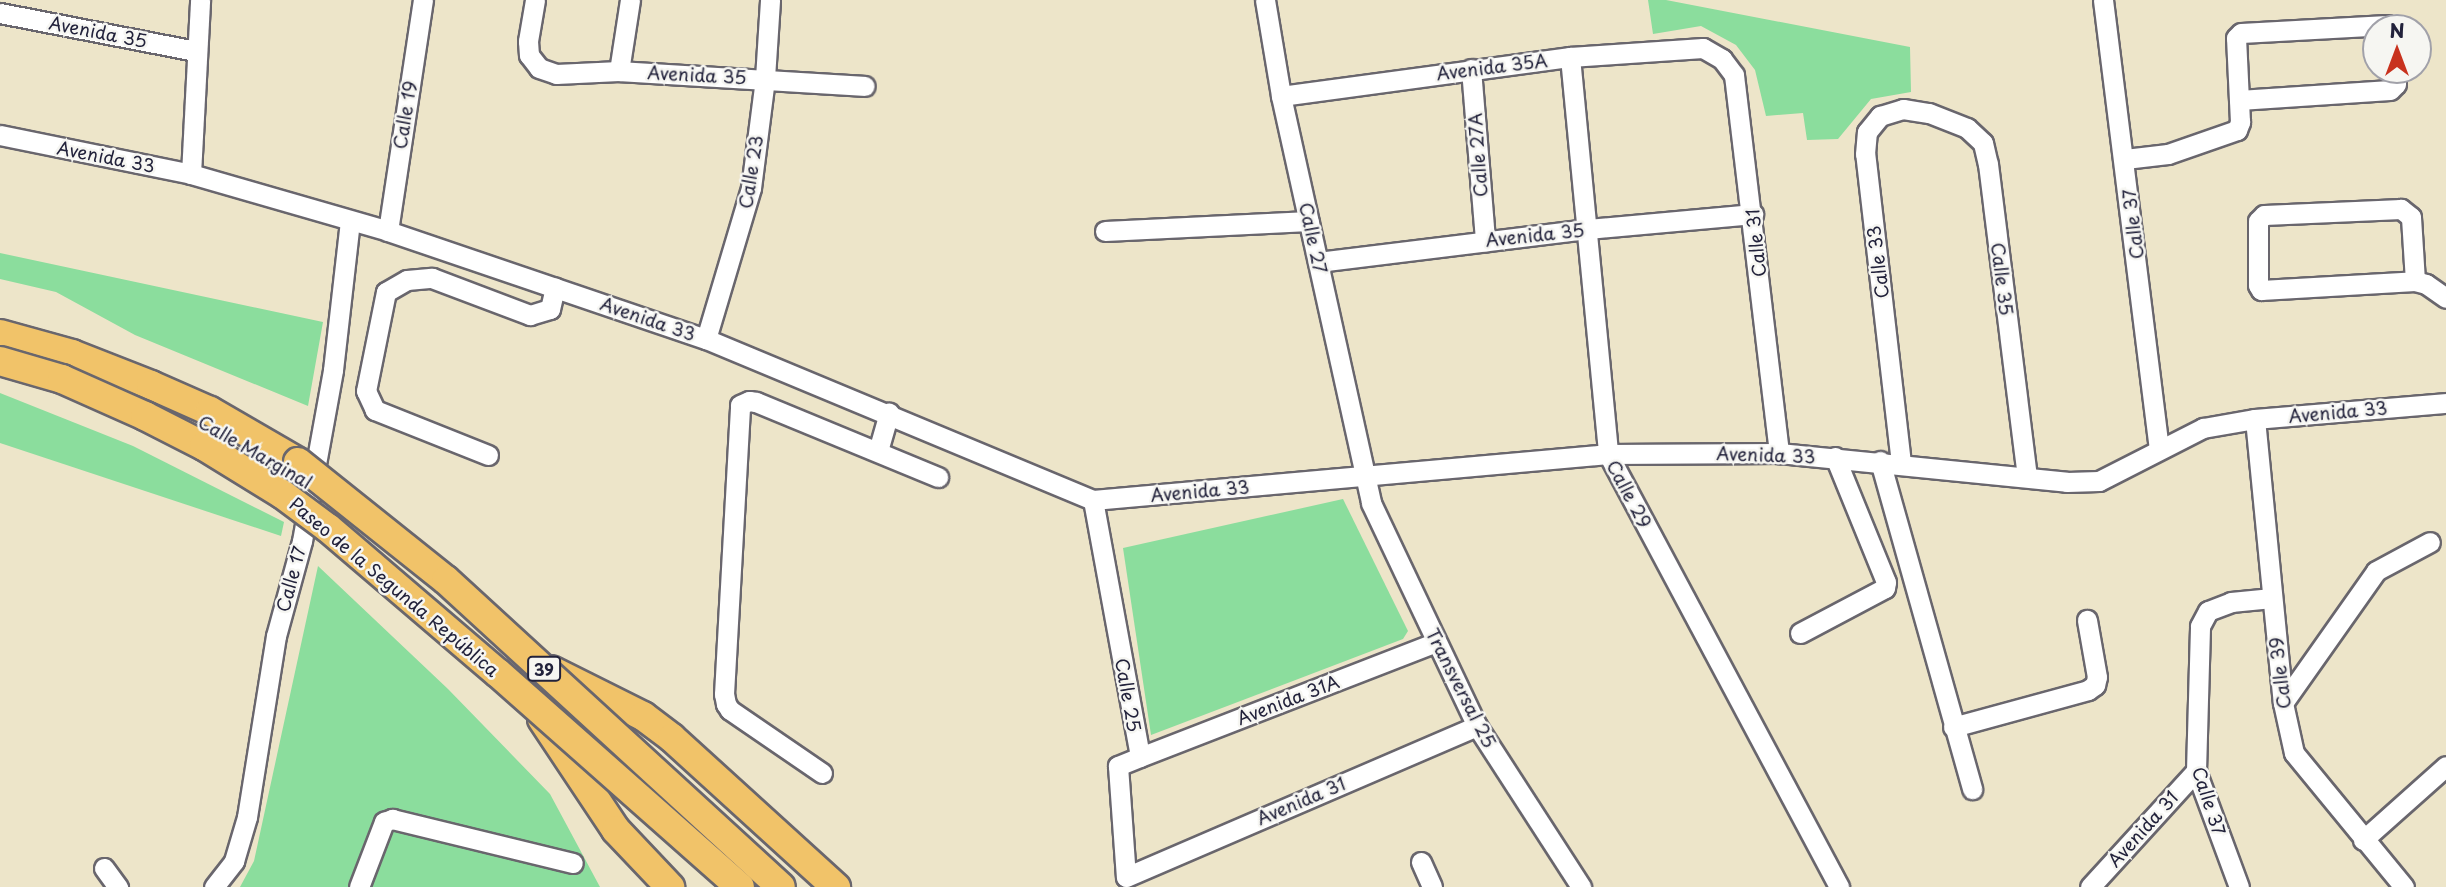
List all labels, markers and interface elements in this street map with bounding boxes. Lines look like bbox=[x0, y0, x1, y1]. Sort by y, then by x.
street label: Avenida 35 bbox=[48, 12, 148, 52]
north arrow bbox=[2362, 14, 2432, 84]
text: N bbox=[2389, 16, 2405, 44]
street label: Avenida 35A bbox=[1435, 49, 1549, 85]
street label: Avenida 35 bbox=[648, 62, 746, 88]
street label: Calle 19 bbox=[389, 80, 421, 150]
street label: Calle 27A bbox=[1464, 112, 1492, 198]
street label: Calle 23 bbox=[735, 134, 767, 210]
street label: Avenida 33 bbox=[56, 137, 156, 177]
street label: Calle 37 bbox=[2118, 188, 2148, 260]
street label: Calle 27 bbox=[1295, 200, 1331, 276]
street label: Calle 31 bbox=[1742, 208, 1770, 278]
street label: Avenida 35 bbox=[1485, 219, 1585, 251]
street label: Calle 33 bbox=[1863, 224, 1893, 300]
street label: Calle 35 bbox=[1987, 242, 2017, 316]
street label: Avenida 33 bbox=[598, 293, 698, 345]
street label: Avenida 33 bbox=[2288, 397, 2388, 427]
street label: Calle Marginal bbox=[194, 410, 316, 494]
street label: Avenida 33 bbox=[1716, 442, 1816, 468]
street label: Calle 29 bbox=[1602, 457, 1656, 531]
street label: Avenida 33 bbox=[1150, 476, 1250, 506]
street label: Paseo de la Segunda República bbox=[285, 493, 503, 681]
street label: Calle 17 bbox=[272, 544, 310, 614]
street label: Transversal 25 bbox=[1422, 625, 1500, 751]
street label: Calle 39 bbox=[2265, 636, 2295, 710]
road number: 39 bbox=[526, 656, 562, 682]
street label: Calle 25 bbox=[1111, 657, 1145, 733]
street label: Avenida 31A bbox=[1234, 671, 1342, 729]
street label: Calle 37 bbox=[2188, 764, 2230, 838]
street label: Avenida 31 bbox=[1254, 773, 1348, 829]
street label: Avenida 31 bbox=[2104, 787, 2182, 871]

